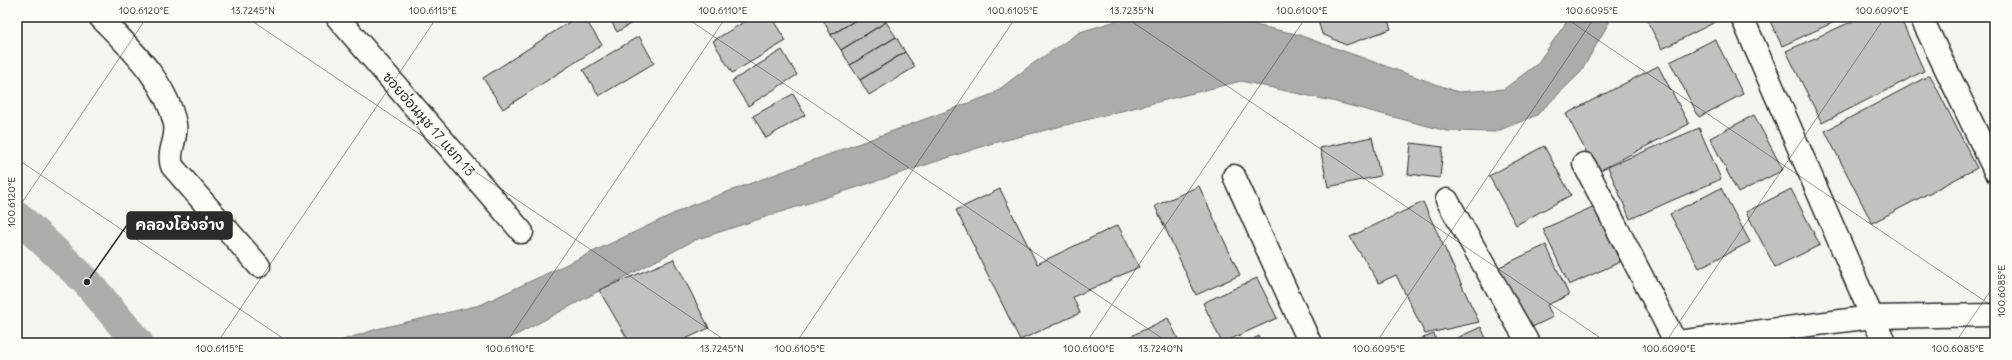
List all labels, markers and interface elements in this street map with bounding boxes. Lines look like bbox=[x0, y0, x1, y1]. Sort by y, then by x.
text: 100.6120°E bbox=[119, 4, 169, 17]
text: 13.7245°N bbox=[231, 4, 275, 17]
text: 100.6115°E bbox=[409, 4, 457, 17]
text: 100.6110°E bbox=[699, 4, 747, 17]
text: 100.6105°E bbox=[988, 4, 1038, 17]
text: 13.7235°N bbox=[1110, 4, 1154, 17]
text: 100.6100°E bbox=[1276, 4, 1328, 17]
text: 100.6095°E bbox=[1566, 4, 1618, 17]
text: 100.6090°E bbox=[1855, 4, 1909, 17]
street label: ซอยอ่อนนุช 17 แยก 13 bbox=[378, 68, 479, 181]
text: 100.6120°E bbox=[5, 177, 18, 227]
callout: คลองโอ่งอ่าง bbox=[127, 212, 232, 239]
text: คลองโอ่งอ่าง bbox=[136, 215, 224, 234]
text: 100.6085°E bbox=[1995, 265, 2008, 317]
text: 100.6115°E bbox=[196, 342, 244, 355]
text: 100.6110°E bbox=[486, 342, 534, 355]
text: 13.7245°N bbox=[700, 342, 744, 355]
text: 100.6105°E bbox=[775, 342, 825, 355]
text: 100.6100°E bbox=[1063, 342, 1115, 355]
text: 13.7240°N bbox=[1139, 342, 1183, 355]
text: 100.6095°E bbox=[1353, 342, 1405, 355]
text: 100.6090°E bbox=[1642, 342, 1696, 355]
text: 100.6085°E bbox=[1932, 342, 1984, 355]

